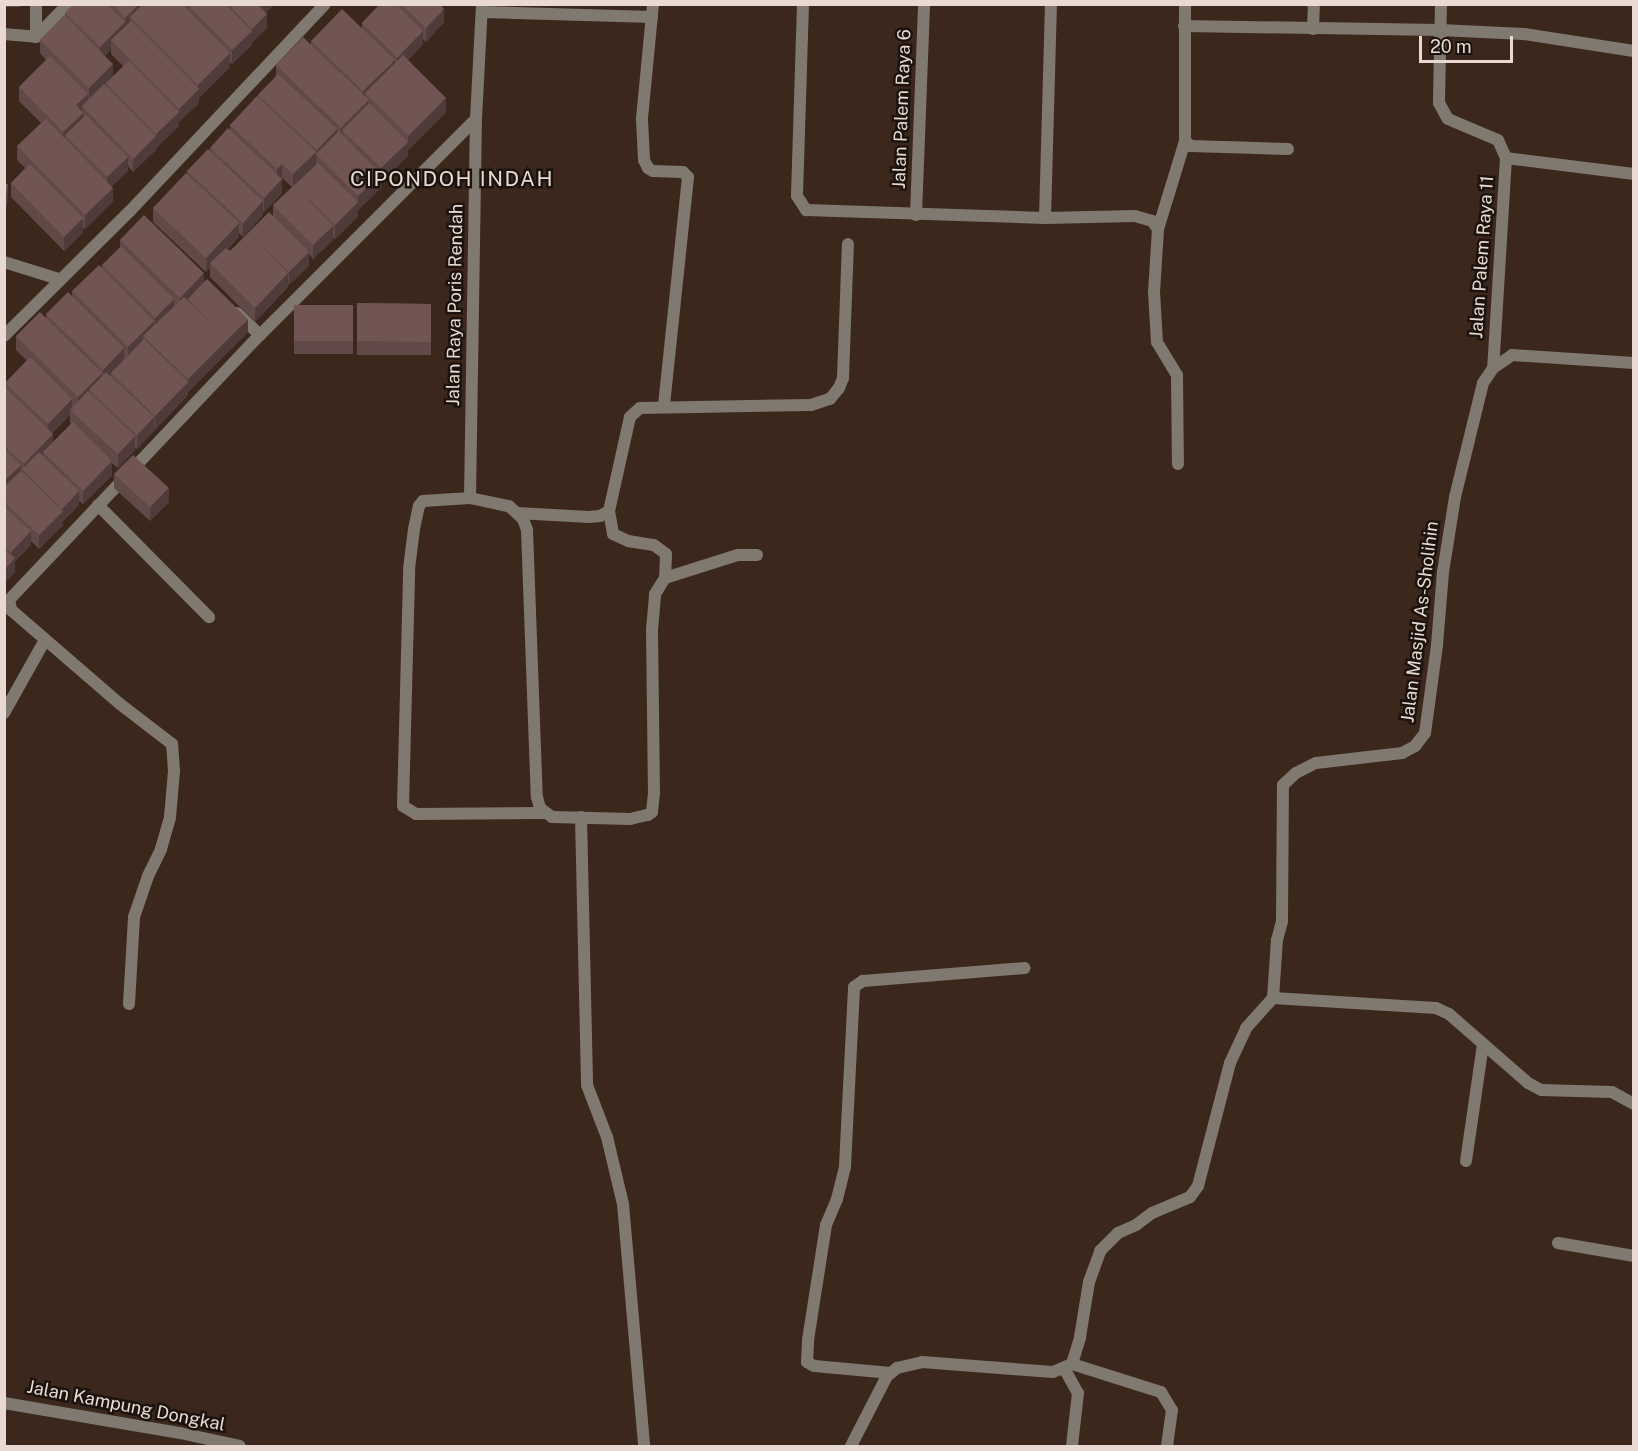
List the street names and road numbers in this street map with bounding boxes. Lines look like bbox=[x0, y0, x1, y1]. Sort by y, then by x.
street label: Jalan Palem Raya 6 bbox=[888, 29, 916, 189]
street label: Jalan Palem Raya 11 bbox=[1466, 175, 1498, 339]
street label: Jalan Raya Poris Rendah bbox=[442, 204, 468, 406]
street label: Jalan Masjid As-Sholihin bbox=[1397, 520, 1443, 724]
street label: Jalan Kampung Dongkal bbox=[25, 1376, 227, 1436]

